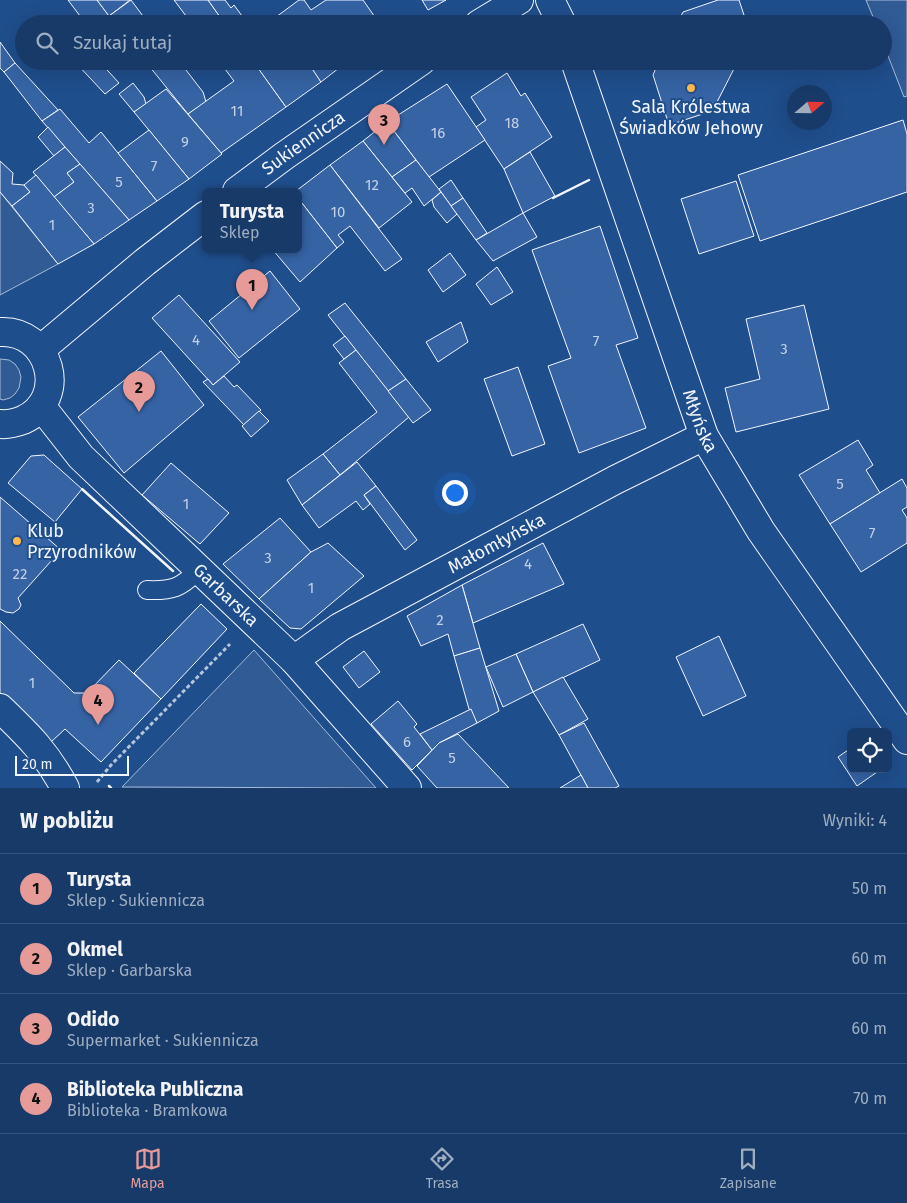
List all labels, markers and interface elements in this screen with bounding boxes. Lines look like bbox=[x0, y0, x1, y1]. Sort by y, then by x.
search box bbox=[15, 15, 892, 70]
icon: search bbox=[33, 29, 61, 57]
text: Szukaj tutaj bbox=[73, 31, 172, 54]
marker: Sala Królestwa Świadków Jehowy bbox=[685, 82, 697, 94]
north arrow bbox=[787, 85, 832, 130]
place label: Sala Królestwa Świadków Jehowy bbox=[619, 96, 763, 139]
house number: 11 bbox=[231, 102, 243, 120]
pin: 3 bbox=[368, 104, 400, 145]
street label: Sukiennicza bbox=[257, 106, 349, 180]
house number: 18 bbox=[505, 114, 519, 132]
house number: 16 bbox=[431, 124, 445, 142]
house number: 9 bbox=[181, 133, 189, 151]
house number: 7 bbox=[151, 157, 158, 175]
house number: 5 bbox=[115, 173, 123, 191]
house number: 12 bbox=[365, 176, 379, 194]
popup bbox=[202, 188, 302, 253]
house number: 3 bbox=[87, 199, 95, 217]
text: Turysta bbox=[220, 200, 284, 223]
house number: 10 bbox=[331, 203, 345, 221]
house number: 1 bbox=[49, 216, 55, 234]
text: Sklep bbox=[220, 223, 260, 242]
pin: 1 bbox=[236, 269, 268, 310]
house number: 4 bbox=[192, 331, 200, 349]
house number: 7 bbox=[593, 332, 600, 350]
house number: 3 bbox=[780, 340, 788, 358]
pin: 2 bbox=[123, 371, 155, 412]
street label: Młyńska bbox=[678, 386, 722, 457]
house number: 5 bbox=[836, 475, 844, 493]
your location bbox=[442, 480, 468, 506]
house number: 1 bbox=[183, 495, 189, 513]
street label: Małomłyńska bbox=[444, 508, 549, 578]
place label: Klub Przyrodników bbox=[27, 520, 136, 563]
house number: 7 bbox=[869, 524, 876, 542]
marker: Klub Przyrodników bbox=[11, 535, 23, 547]
house number: 3 bbox=[264, 549, 272, 567]
house number: 4 bbox=[524, 555, 532, 573]
street label: Garbarska bbox=[189, 559, 263, 631]
house number: 22 bbox=[13, 565, 27, 583]
house number: 1 bbox=[308, 579, 314, 597]
house number: 2 bbox=[436, 611, 444, 629]
house number: 1 bbox=[29, 674, 35, 692]
pin: 4 bbox=[82, 684, 114, 725]
map controls bbox=[847, 728, 892, 773]
button: locate bbox=[847, 728, 892, 773]
house number: 6 bbox=[403, 733, 411, 751]
house number: 5 bbox=[448, 749, 456, 767]
scale bar bbox=[15, 753, 129, 776]
text: 20 m bbox=[22, 756, 52, 773]
text: W pobliżu bbox=[20, 808, 114, 834]
text: Wyniki: 4 bbox=[823, 811, 887, 830]
text: Turysta bbox=[67, 868, 131, 891]
text: 1 bbox=[32, 879, 40, 898]
text: 50 m bbox=[852, 879, 887, 898]
text: Sklep · Sukiennicza bbox=[67, 891, 205, 910]
text: Okmel bbox=[67, 938, 123, 961]
text: 2 bbox=[32, 949, 40, 968]
text: 60 m bbox=[852, 949, 887, 968]
text: Sklep · Garbarska bbox=[67, 961, 192, 980]
text: Odido bbox=[67, 1008, 119, 1031]
text: 3 bbox=[32, 1019, 40, 1038]
text: 60 m bbox=[852, 1019, 887, 1038]
text: Supermarket · Sukiennicza bbox=[67, 1031, 259, 1050]
text: Biblioteka Publiczna bbox=[67, 1078, 243, 1101]
text: 4 bbox=[31, 1089, 41, 1108]
text: 70 m bbox=[853, 1089, 887, 1108]
text: Biblioteka · Bramkowa bbox=[67, 1101, 228, 1120]
tab: Mapa bbox=[130, 1145, 165, 1192]
tab: Trasa bbox=[426, 1145, 459, 1192]
tab: Zapisane bbox=[720, 1145, 777, 1192]

